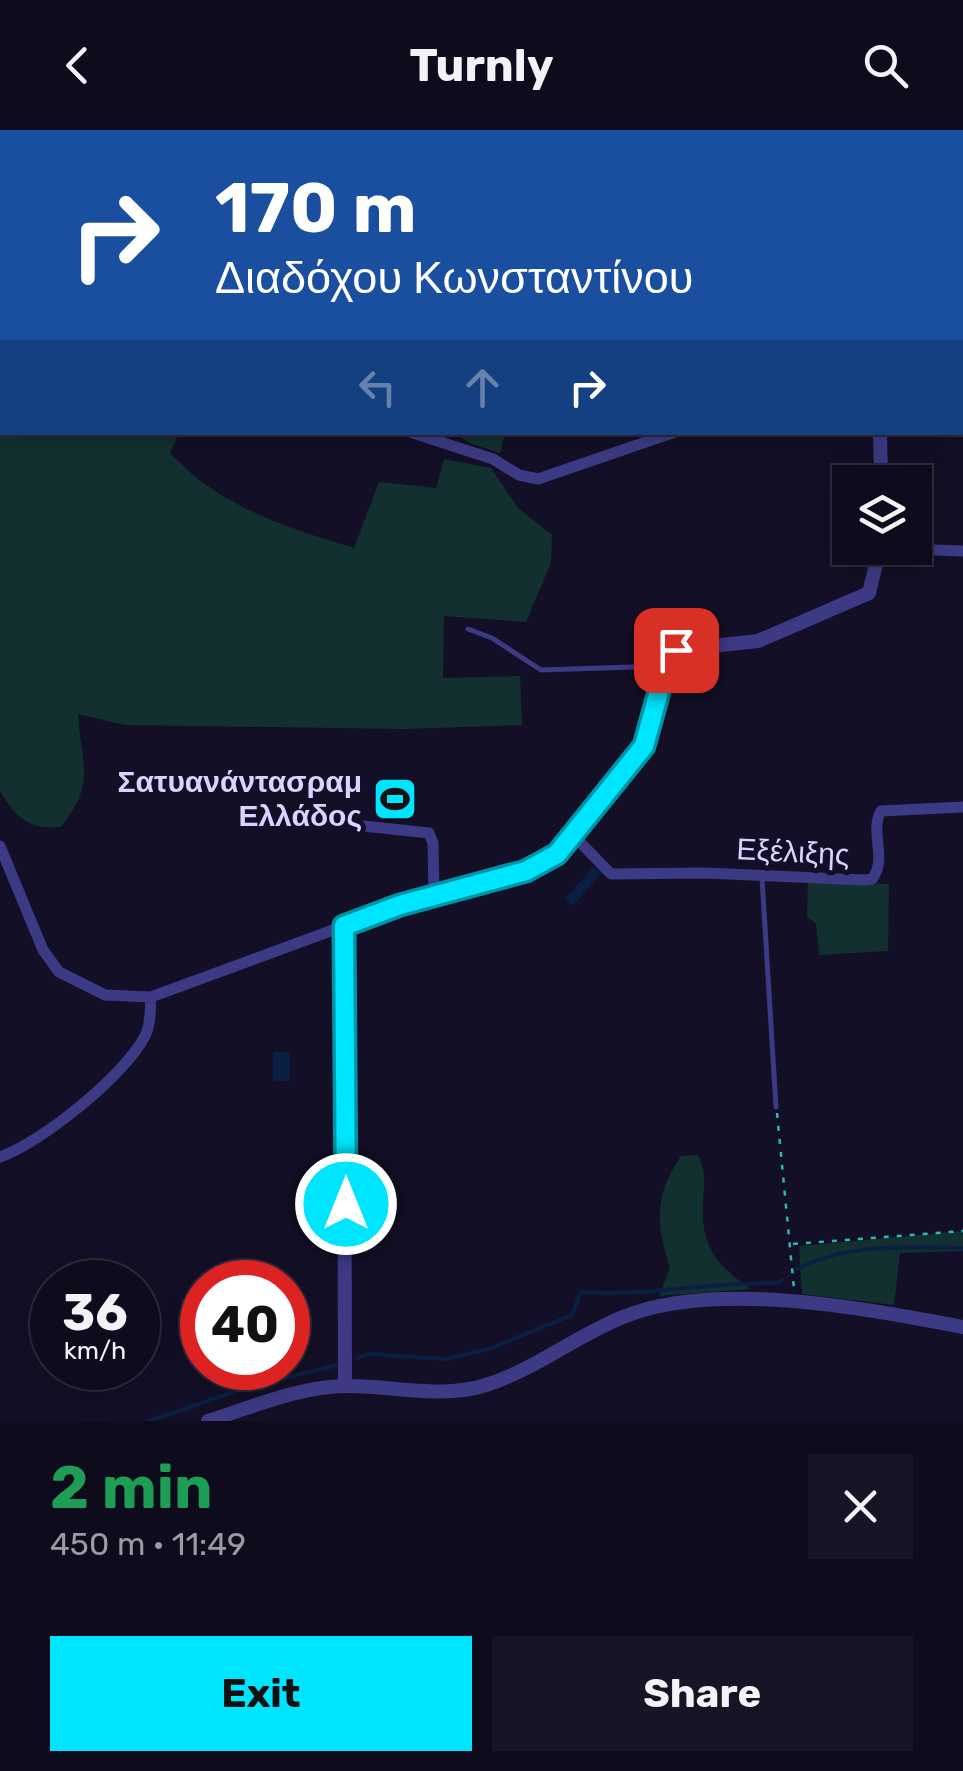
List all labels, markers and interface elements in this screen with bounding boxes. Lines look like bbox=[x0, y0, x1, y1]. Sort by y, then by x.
icon: back bbox=[50, 38, 105, 93]
icon: search bbox=[858, 38, 913, 93]
text: Turnly bbox=[409, 39, 554, 92]
text: 170 m bbox=[215, 167, 417, 250]
icon: right bbox=[50, 170, 180, 300]
text: Διαδόχου Κωνσταντίνου bbox=[215, 251, 693, 304]
icon: left bbox=[350, 360, 405, 415]
icon: ahead bbox=[455, 360, 510, 415]
icon: right bbox=[560, 360, 615, 415]
map controls bbox=[832, 465, 932, 565]
button: layers bbox=[832, 465, 932, 565]
pin bbox=[634, 608, 719, 693]
icon: arrive bbox=[649, 623, 704, 678]
place label: Σατυανάντασραμ Ελλάδος bbox=[118, 764, 362, 834]
sports icon: Σατυανάντασραμ Ελλάδος bbox=[372, 776, 418, 822]
street label: Εξέλιξης bbox=[736, 831, 850, 873]
position arrow bbox=[294, 1152, 398, 1256]
speed limit sign: 40 bbox=[180, 1260, 310, 1390]
text: 36 bbox=[62, 1283, 128, 1343]
text: km/h bbox=[64, 1336, 126, 1365]
text: 2 min bbox=[50, 1452, 212, 1523]
button: close bbox=[808, 1454, 913, 1559]
text: 450 m · 11:49 bbox=[50, 1525, 246, 1563]
button: Exit bbox=[50, 1636, 472, 1751]
button: Share bbox=[492, 1636, 913, 1751]

